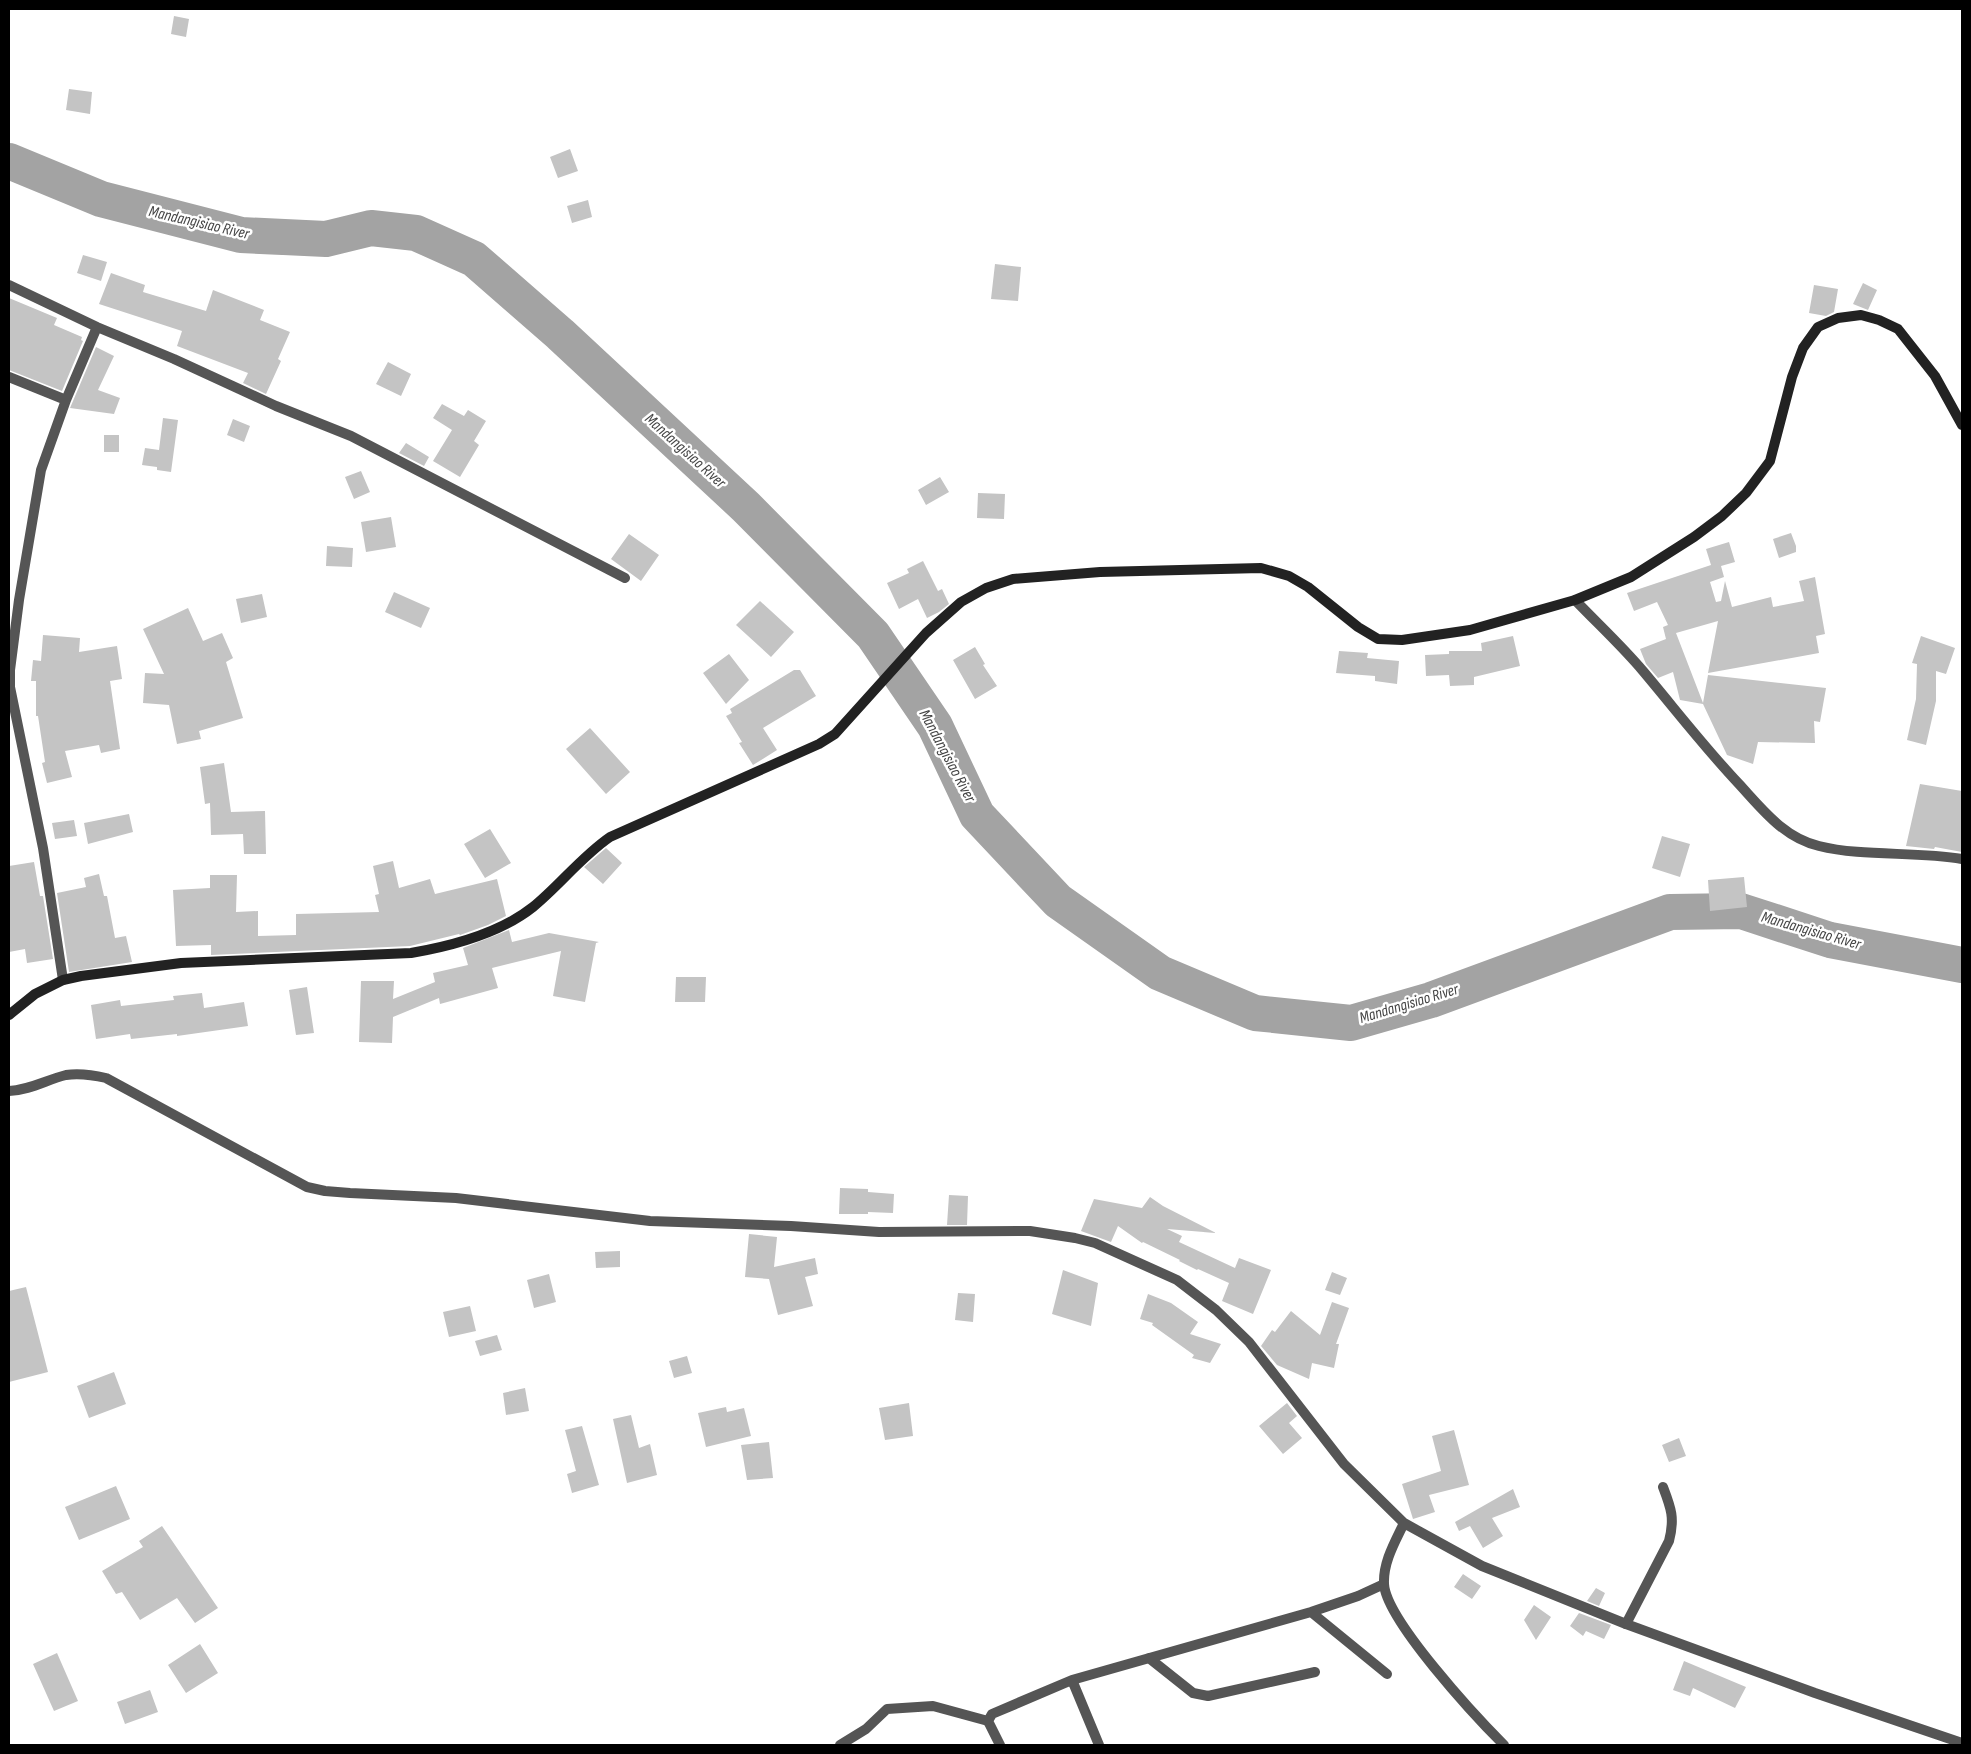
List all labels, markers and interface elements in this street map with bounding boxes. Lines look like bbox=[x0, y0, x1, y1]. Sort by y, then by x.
water label: Mandangisiao River bbox=[147, 202, 252, 244]
water label: Mandangisiao River bbox=[641, 410, 730, 493]
water label: Mandangisiao River bbox=[915, 706, 980, 806]
water label: Mandangisiao River bbox=[1759, 908, 1863, 954]
water label: Mandangisiao River bbox=[1357, 980, 1461, 1028]

